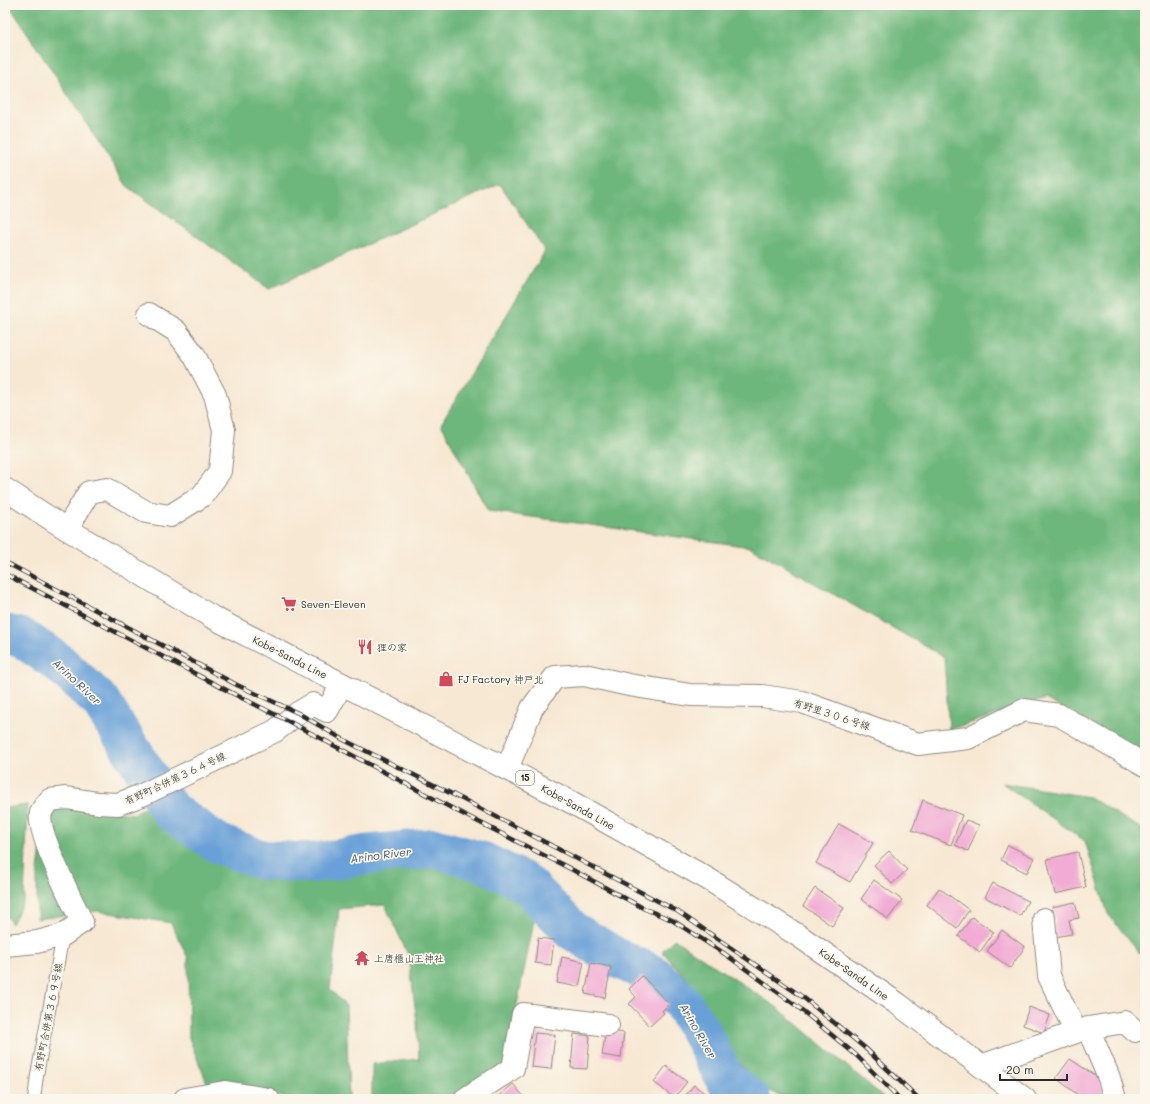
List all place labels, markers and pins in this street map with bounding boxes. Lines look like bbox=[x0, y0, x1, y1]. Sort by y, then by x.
supermarket icon: Seven-Eleven bbox=[280, 595, 298, 613]
place label: Seven-Eleven bbox=[301, 597, 366, 611]
restaurant icon: 狸の家 bbox=[356, 638, 374, 656]
place label: 狸の家 bbox=[377, 640, 407, 654]
shop icon: FJ Factory 神戸北 bbox=[437, 670, 455, 688]
place label: FJ Factory 神戸北 bbox=[458, 672, 544, 686]
temple icon: 上唐櫃山王神社 bbox=[353, 949, 371, 967]
place label: 上唐櫃山王神社 bbox=[374, 951, 444, 965]

